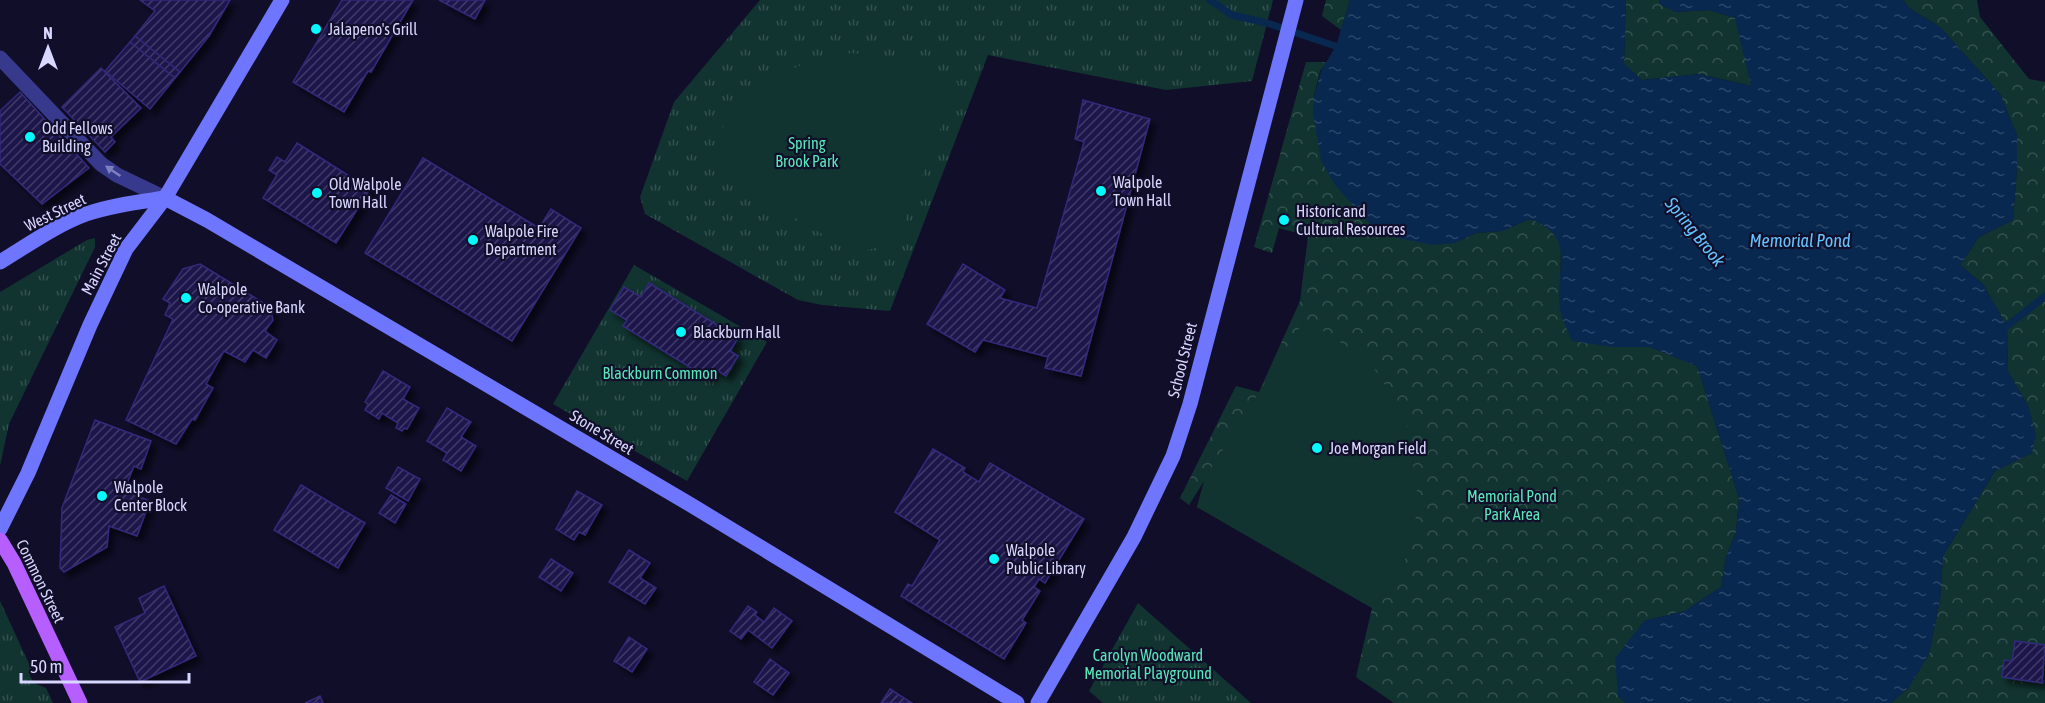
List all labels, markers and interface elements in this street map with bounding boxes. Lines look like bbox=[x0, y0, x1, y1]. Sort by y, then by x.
north arrow bbox=[18, 18, 78, 78]
place label: Jalapeno's Grill bbox=[328, 20, 418, 39]
marker: Jalapeno's Grill bbox=[309, 22, 323, 36]
text: N bbox=[43, 24, 53, 42]
place label: Odd Fellows Building bbox=[42, 119, 113, 156]
marker: Odd Fellows Building bbox=[23, 130, 37, 144]
park label: Spring Brook Park bbox=[775, 134, 839, 170]
one-way arrow bbox=[105, 165, 121, 177]
place label: Walpole Town Hall bbox=[1113, 173, 1172, 209]
place label: Old Walpole Town Hall bbox=[329, 175, 401, 211]
marker: Walpole Town Hall bbox=[1094, 184, 1108, 198]
marker: Old Walpole Town Hall bbox=[310, 186, 324, 200]
street label: West Street bbox=[21, 189, 89, 235]
water label: Spring Brook bbox=[1660, 192, 1730, 272]
place label: Historic and Cultural Resources bbox=[1296, 202, 1406, 238]
marker: Historic and Cultural Resources bbox=[1277, 213, 1291, 227]
place label: Walpole Fire Department bbox=[485, 222, 559, 259]
street label: Main Street bbox=[77, 230, 125, 298]
water label: Memorial Pond bbox=[1749, 230, 1851, 251]
marker: Walpole Fire Department bbox=[466, 233, 480, 247]
place label: Walpole Co-operative Bank bbox=[198, 280, 305, 317]
marker: Walpole Co-operative Bank bbox=[179, 291, 193, 305]
street label: School Street bbox=[1164, 320, 1200, 400]
place label: Blackburn Hall bbox=[693, 323, 781, 341]
marker: Blackburn Hall bbox=[674, 325, 688, 339]
park label: Blackburn Common bbox=[602, 364, 718, 382]
street label: Stone Street bbox=[567, 406, 637, 458]
place label: Joe Morgan Field bbox=[1329, 439, 1427, 458]
marker: Joe Morgan Field bbox=[1310, 441, 1324, 455]
place label: Walpole Center Block bbox=[114, 478, 187, 514]
park label: Memorial Pond Park Area bbox=[1467, 487, 1557, 523]
marker: Walpole Center Block bbox=[95, 489, 109, 503]
street label: Common Street bbox=[13, 536, 69, 626]
place label: Walpole Public Library bbox=[1006, 541, 1086, 578]
marker: Walpole Public Library bbox=[987, 552, 1001, 566]
scale bar bbox=[21, 646, 189, 684]
park label: Carolyn Woodward Memorial Playground bbox=[1084, 646, 1212, 683]
text: 50 m bbox=[30, 656, 62, 677]

